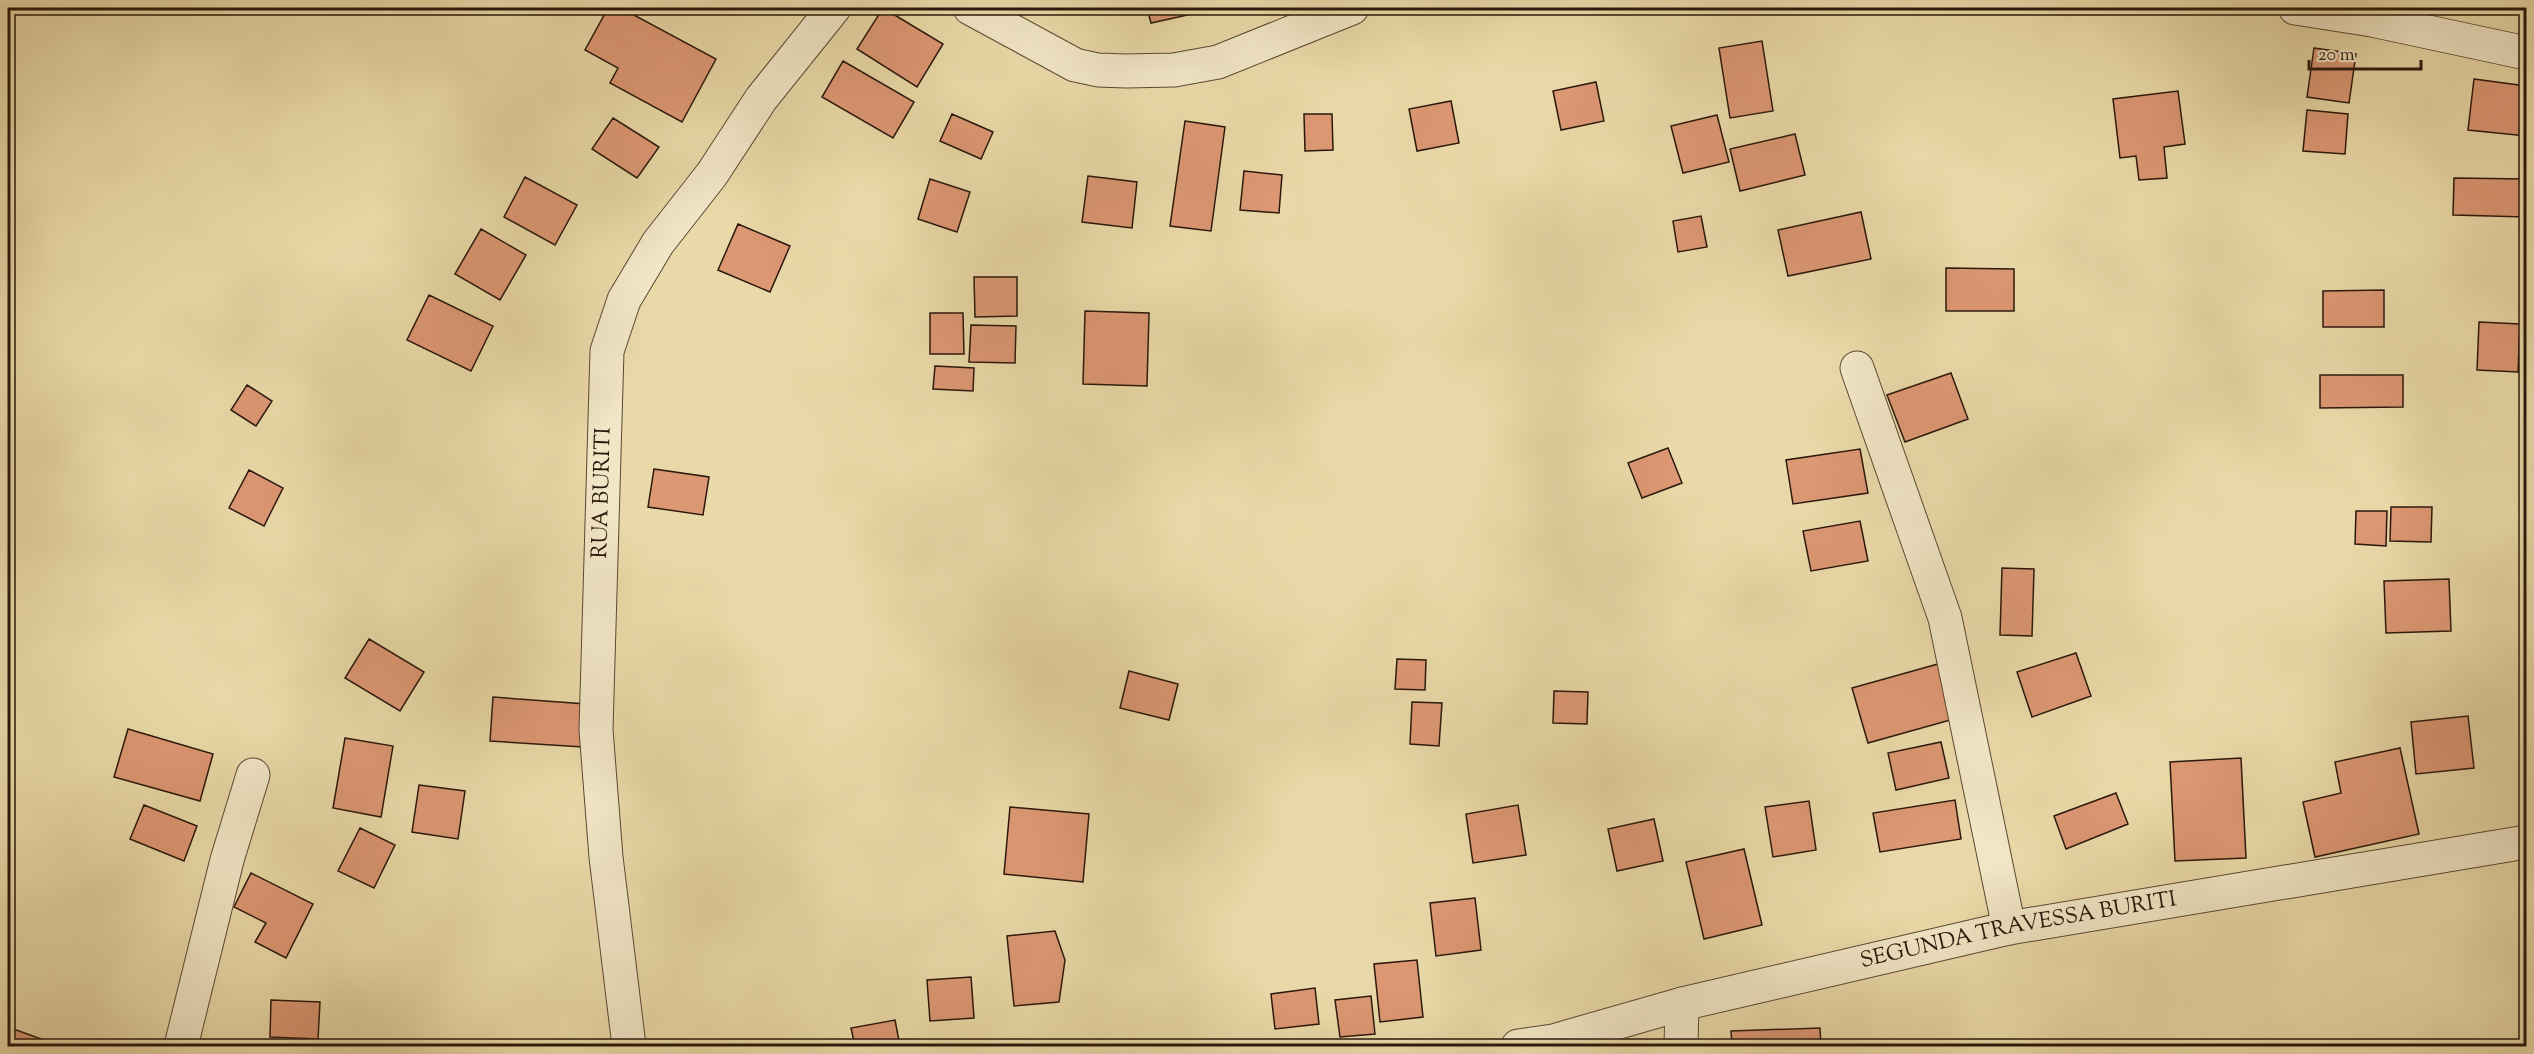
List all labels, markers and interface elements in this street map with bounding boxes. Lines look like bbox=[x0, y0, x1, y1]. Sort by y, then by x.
scale bar bbox=[2309, 33, 2422, 71]
text: 20 m bbox=[2318, 43, 2355, 69]
street label: RUA BURITI bbox=[585, 427, 621, 559]
street label: SEGUNDA TRAVESSA BURITI bbox=[1857, 884, 2179, 978]

